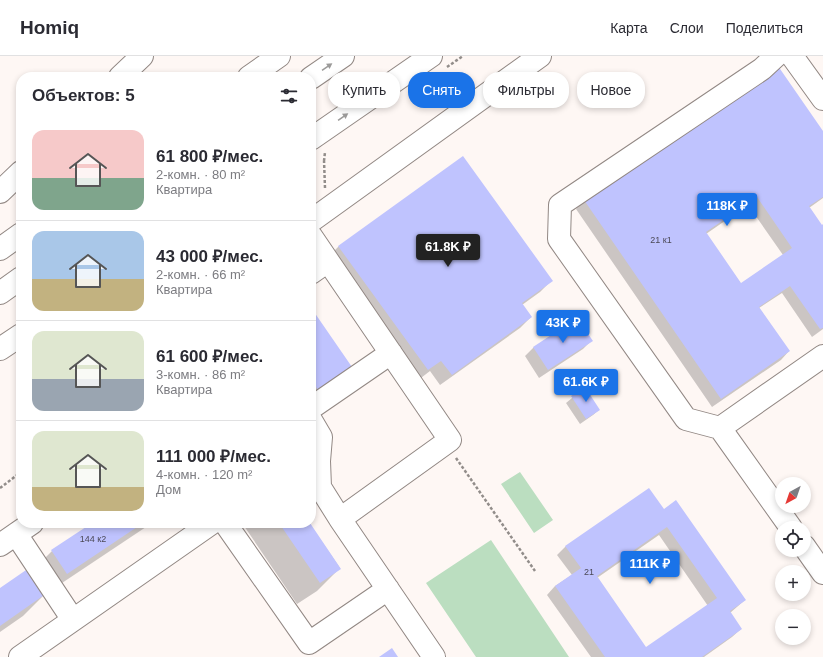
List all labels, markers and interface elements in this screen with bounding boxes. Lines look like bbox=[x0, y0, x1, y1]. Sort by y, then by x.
text: Homiq bbox=[20, 17, 79, 38]
text: Карта bbox=[610, 20, 648, 36]
text: Слои bbox=[670, 20, 704, 36]
text: Поделиться bbox=[726, 20, 803, 36]
one-way arrow bbox=[322, 63, 332, 71]
chip: Купить bbox=[328, 72, 400, 108]
chip: Снять bbox=[408, 72, 475, 108]
chip: Фильтры bbox=[483, 72, 569, 108]
chip: Новое bbox=[577, 72, 645, 108]
icon: filters bbox=[278, 85, 300, 107]
text: Объектов: 5 bbox=[32, 86, 135, 105]
one-way arrow bbox=[338, 113, 348, 121]
icon: home bbox=[64, 146, 112, 194]
text: 61 800 ₽/мес. bbox=[156, 147, 263, 166]
text: 2-комн. · 80 m² bbox=[156, 167, 245, 182]
text: Квартира bbox=[156, 182, 212, 197]
pin: 118K ₽ bbox=[694, 193, 760, 227]
text: 118K ₽ bbox=[706, 198, 748, 213]
pin: 61.8K ₽ bbox=[411, 234, 485, 268]
house number: 21 к1 bbox=[650, 235, 672, 245]
text: 61.8K ₽ bbox=[425, 239, 471, 254]
icon: home bbox=[64, 247, 112, 295]
text: 43 000 ₽/мес. bbox=[156, 247, 263, 266]
text: 2-комн. · 66 m² bbox=[156, 267, 245, 282]
text: Квартира bbox=[156, 282, 212, 297]
pin: 43K ₽ bbox=[535, 310, 591, 344]
text: 43K ₽ bbox=[545, 315, 581, 330]
icon: home bbox=[64, 347, 112, 395]
text: 61 600 ₽/мес. bbox=[156, 347, 263, 366]
text: 3-комн. · 86 m² bbox=[156, 367, 245, 382]
pin: 61.6K ₽ bbox=[549, 369, 623, 403]
text: 61.6K ₽ bbox=[563, 374, 609, 389]
text: Квартира bbox=[156, 382, 212, 397]
icon: home bbox=[64, 447, 112, 495]
text: 111 000 ₽/мес. bbox=[156, 447, 271, 466]
text: 4-комн. · 120 m² bbox=[156, 467, 252, 482]
north arrow bbox=[775, 477, 811, 513]
map controls bbox=[775, 477, 811, 645]
text: Дом bbox=[156, 482, 181, 497]
button: locate bbox=[775, 521, 811, 557]
house number: 144 к2 bbox=[80, 534, 106, 544]
pin: 111K ₽ bbox=[617, 551, 683, 585]
text: 111K ₽ bbox=[630, 556, 670, 571]
button: + bbox=[775, 565, 811, 601]
house number: 21 bbox=[584, 567, 594, 577]
button: − bbox=[775, 609, 811, 645]

